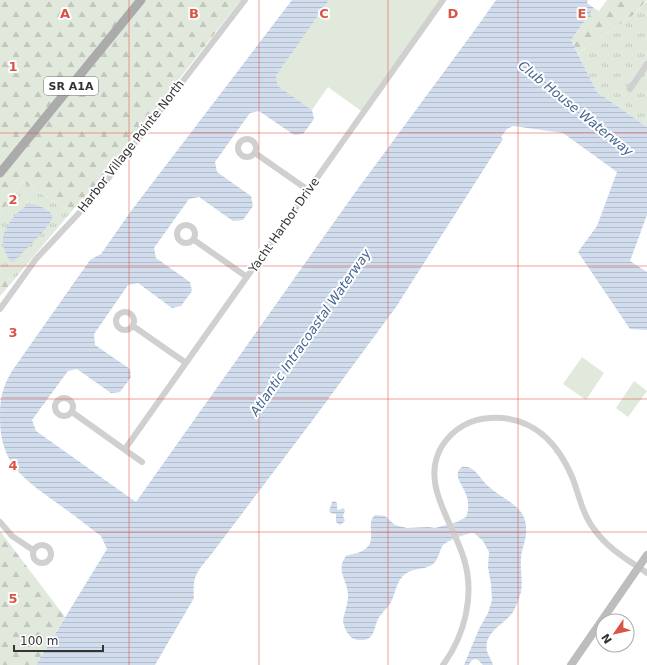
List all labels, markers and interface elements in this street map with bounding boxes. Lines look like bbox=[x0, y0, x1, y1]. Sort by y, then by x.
text: A bbox=[60, 6, 70, 21]
text: B bbox=[189, 6, 199, 21]
text: C bbox=[319, 6, 329, 21]
text: D bbox=[448, 6, 459, 21]
text: E bbox=[578, 6, 586, 21]
water label: Club House Waterway bbox=[515, 58, 636, 159]
text: 1 bbox=[8, 59, 18, 74]
road number: SR A1A bbox=[44, 77, 98, 95]
street label: Harbor Village Pointe North bbox=[75, 77, 187, 215]
street label: Yacht Harbor Drive bbox=[245, 175, 322, 276]
text: 2 bbox=[8, 192, 18, 207]
water label: Atlantic Intracoastal Waterway bbox=[246, 246, 374, 419]
text: 3 bbox=[8, 325, 18, 340]
text: 4 bbox=[8, 458, 18, 473]
text: 5 bbox=[8, 591, 18, 606]
north arrow bbox=[595, 613, 635, 653]
scale bar bbox=[14, 627, 103, 653]
text: N bbox=[599, 631, 615, 646]
text: 100 m bbox=[20, 634, 58, 648]

